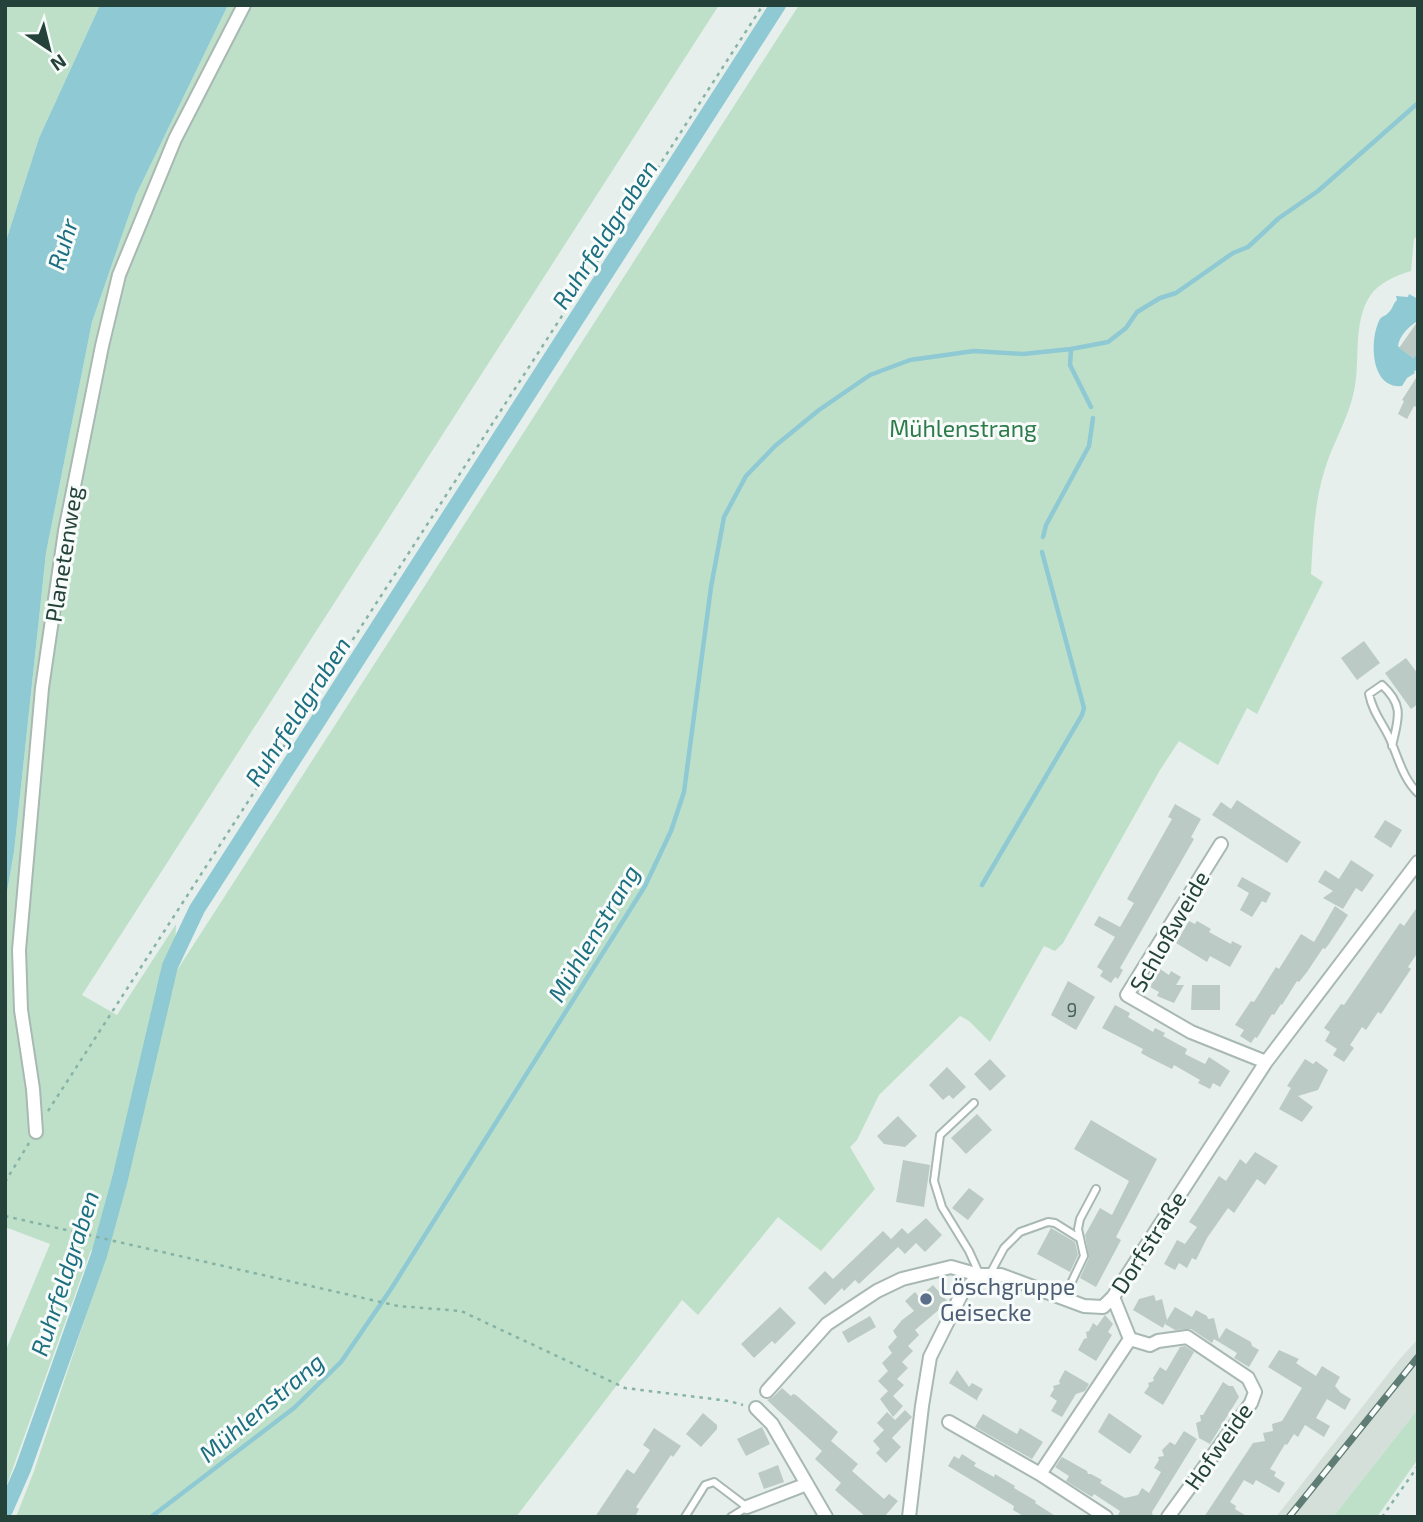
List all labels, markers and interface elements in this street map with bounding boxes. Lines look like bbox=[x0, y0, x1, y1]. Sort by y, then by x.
north arrow bbox=[14, 14, 84, 84]
text: N bbox=[47, 50, 71, 77]
water label: Ruhrfeldgraben bbox=[545, 154, 663, 314]
water label: Ruhr bbox=[41, 215, 84, 273]
park label: Mühlenstrang bbox=[889, 414, 1037, 442]
street label: Planetenweg bbox=[38, 484, 88, 624]
water label: Ruhrfeldgraben bbox=[238, 631, 356, 791]
water label: Mühlenstrang bbox=[541, 859, 645, 1007]
street label: Schloßweide bbox=[1123, 866, 1215, 996]
house number: 9 bbox=[1067, 998, 1077, 1021]
street label: Dorfstraße bbox=[1105, 1186, 1191, 1298]
water label: Ruhrfeldgraben bbox=[24, 1187, 104, 1359]
place label: Löschgruppe Geisecke bbox=[940, 1272, 1075, 1326]
marker: Löschgruppe Geisecke bbox=[918, 1291, 934, 1307]
water label: Mühlenstrang bbox=[193, 1346, 329, 1468]
street label: Hofweide bbox=[1178, 1397, 1258, 1495]

